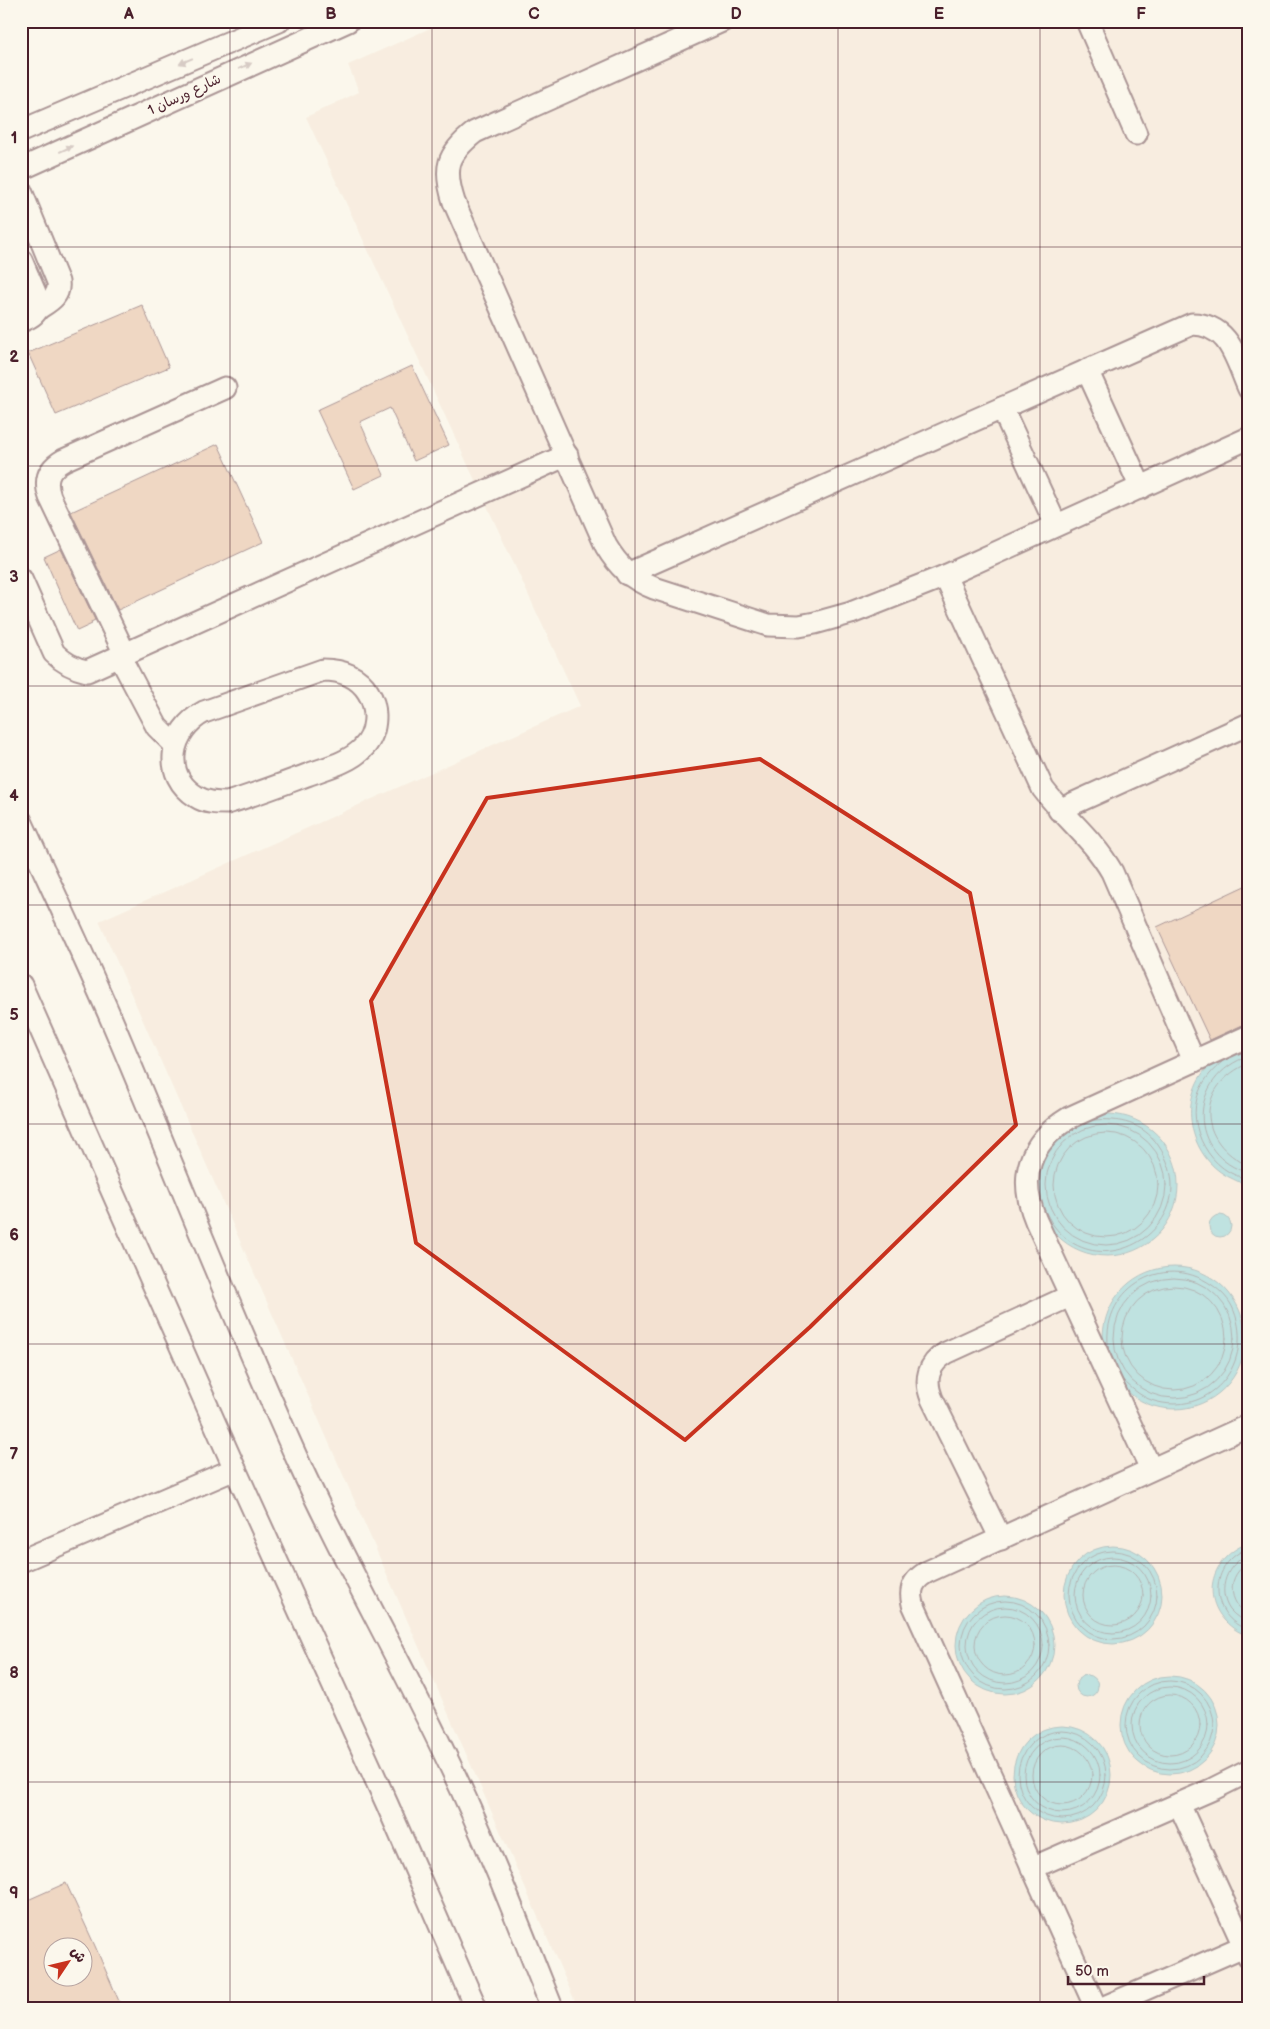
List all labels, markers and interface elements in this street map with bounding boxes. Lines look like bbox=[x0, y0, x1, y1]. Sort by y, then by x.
text: A bbox=[123, 5, 134, 24]
text: B bbox=[325, 5, 337, 24]
text: C bbox=[528, 5, 540, 24]
text: D bbox=[730, 5, 742, 24]
text: E bbox=[934, 5, 944, 24]
text: F bbox=[1136, 5, 1146, 24]
one-way arrow bbox=[178, 57, 193, 65]
one-way arrow bbox=[238, 62, 252, 70]
street label: شارع ورسان 1 bbox=[145, 70, 224, 120]
text: 1 bbox=[11, 129, 17, 148]
one-way arrow bbox=[59, 144, 73, 152]
text: 2 bbox=[9, 348, 19, 367]
text: 3 bbox=[9, 568, 19, 587]
text: 4 bbox=[9, 787, 19, 806]
text: 5 bbox=[9, 1006, 19, 1025]
text: 6 bbox=[9, 1226, 19, 1245]
text: 7 bbox=[10, 1445, 19, 1464]
text: 8 bbox=[9, 1664, 19, 1683]
text: 9 bbox=[9, 1884, 19, 1903]
north arrow bbox=[42, 1936, 92, 1986]
text: ش bbox=[67, 1944, 90, 1966]
scale bar bbox=[1068, 1954, 1204, 1986]
text: 50 m bbox=[1075, 1962, 1109, 1981]

